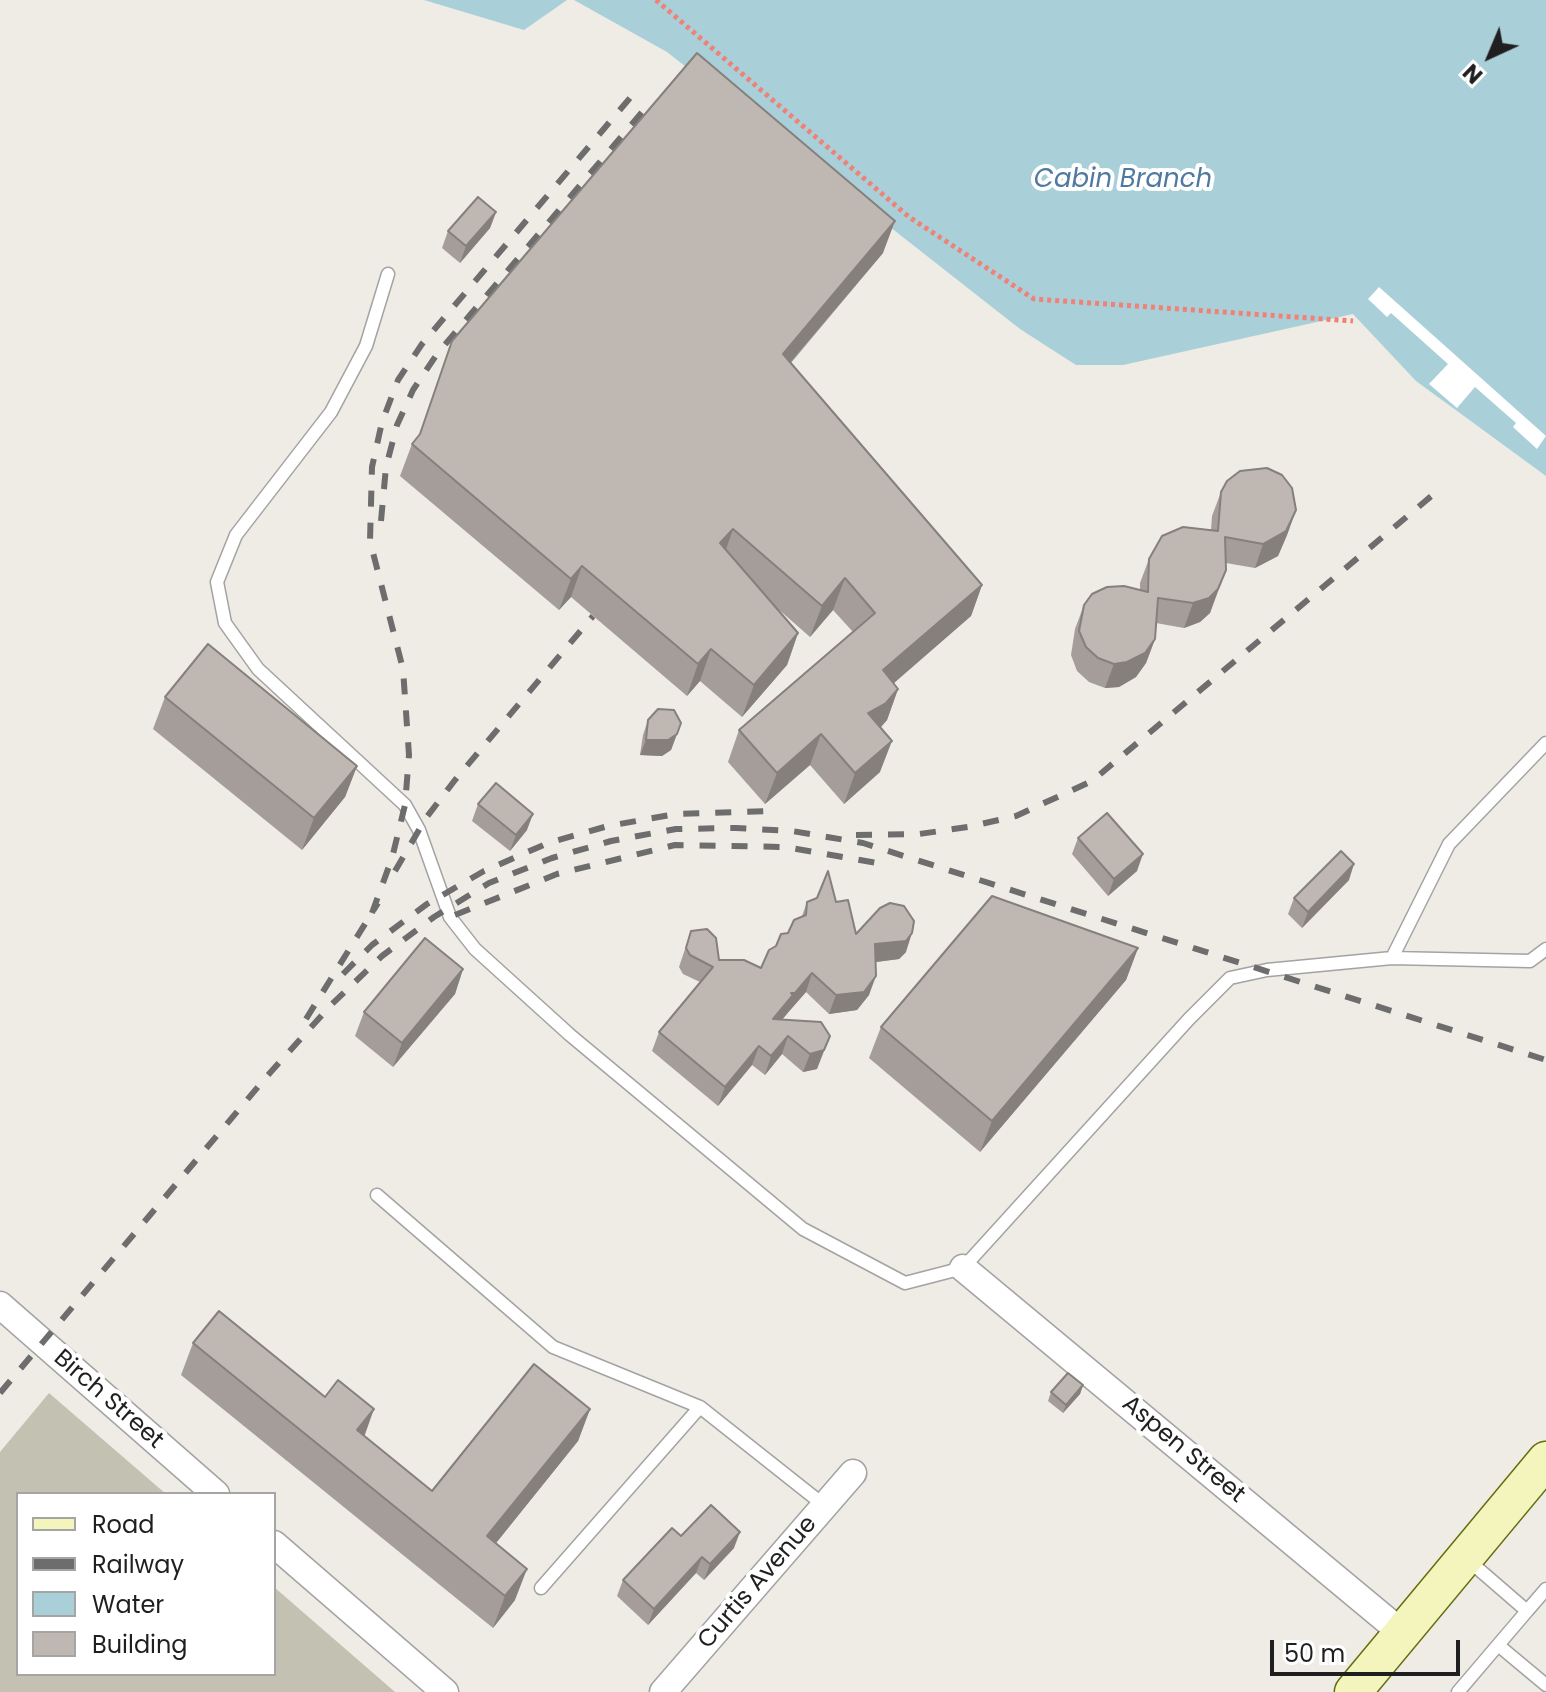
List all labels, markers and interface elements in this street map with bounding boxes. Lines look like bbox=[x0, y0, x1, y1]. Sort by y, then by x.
north arrow bbox=[1450, 16, 1530, 96]
text: N bbox=[1456, 57, 1490, 91]
water label: Cabin Branch bbox=[1034, 164, 1212, 196]
street label: Birch Street bbox=[47, 1344, 169, 1456]
street label: Aspen Street bbox=[1116, 1390, 1250, 1510]
legend bbox=[16, 1492, 276, 1676]
text: Road bbox=[92, 1508, 154, 1541]
street label: Curtis Avenue bbox=[693, 1511, 823, 1655]
text: Railway bbox=[92, 1548, 184, 1581]
text: Water bbox=[92, 1588, 164, 1621]
scale bar bbox=[1274, 1624, 1464, 1674]
text: Building bbox=[92, 1628, 188, 1661]
text: 50 m bbox=[1284, 1637, 1345, 1670]

